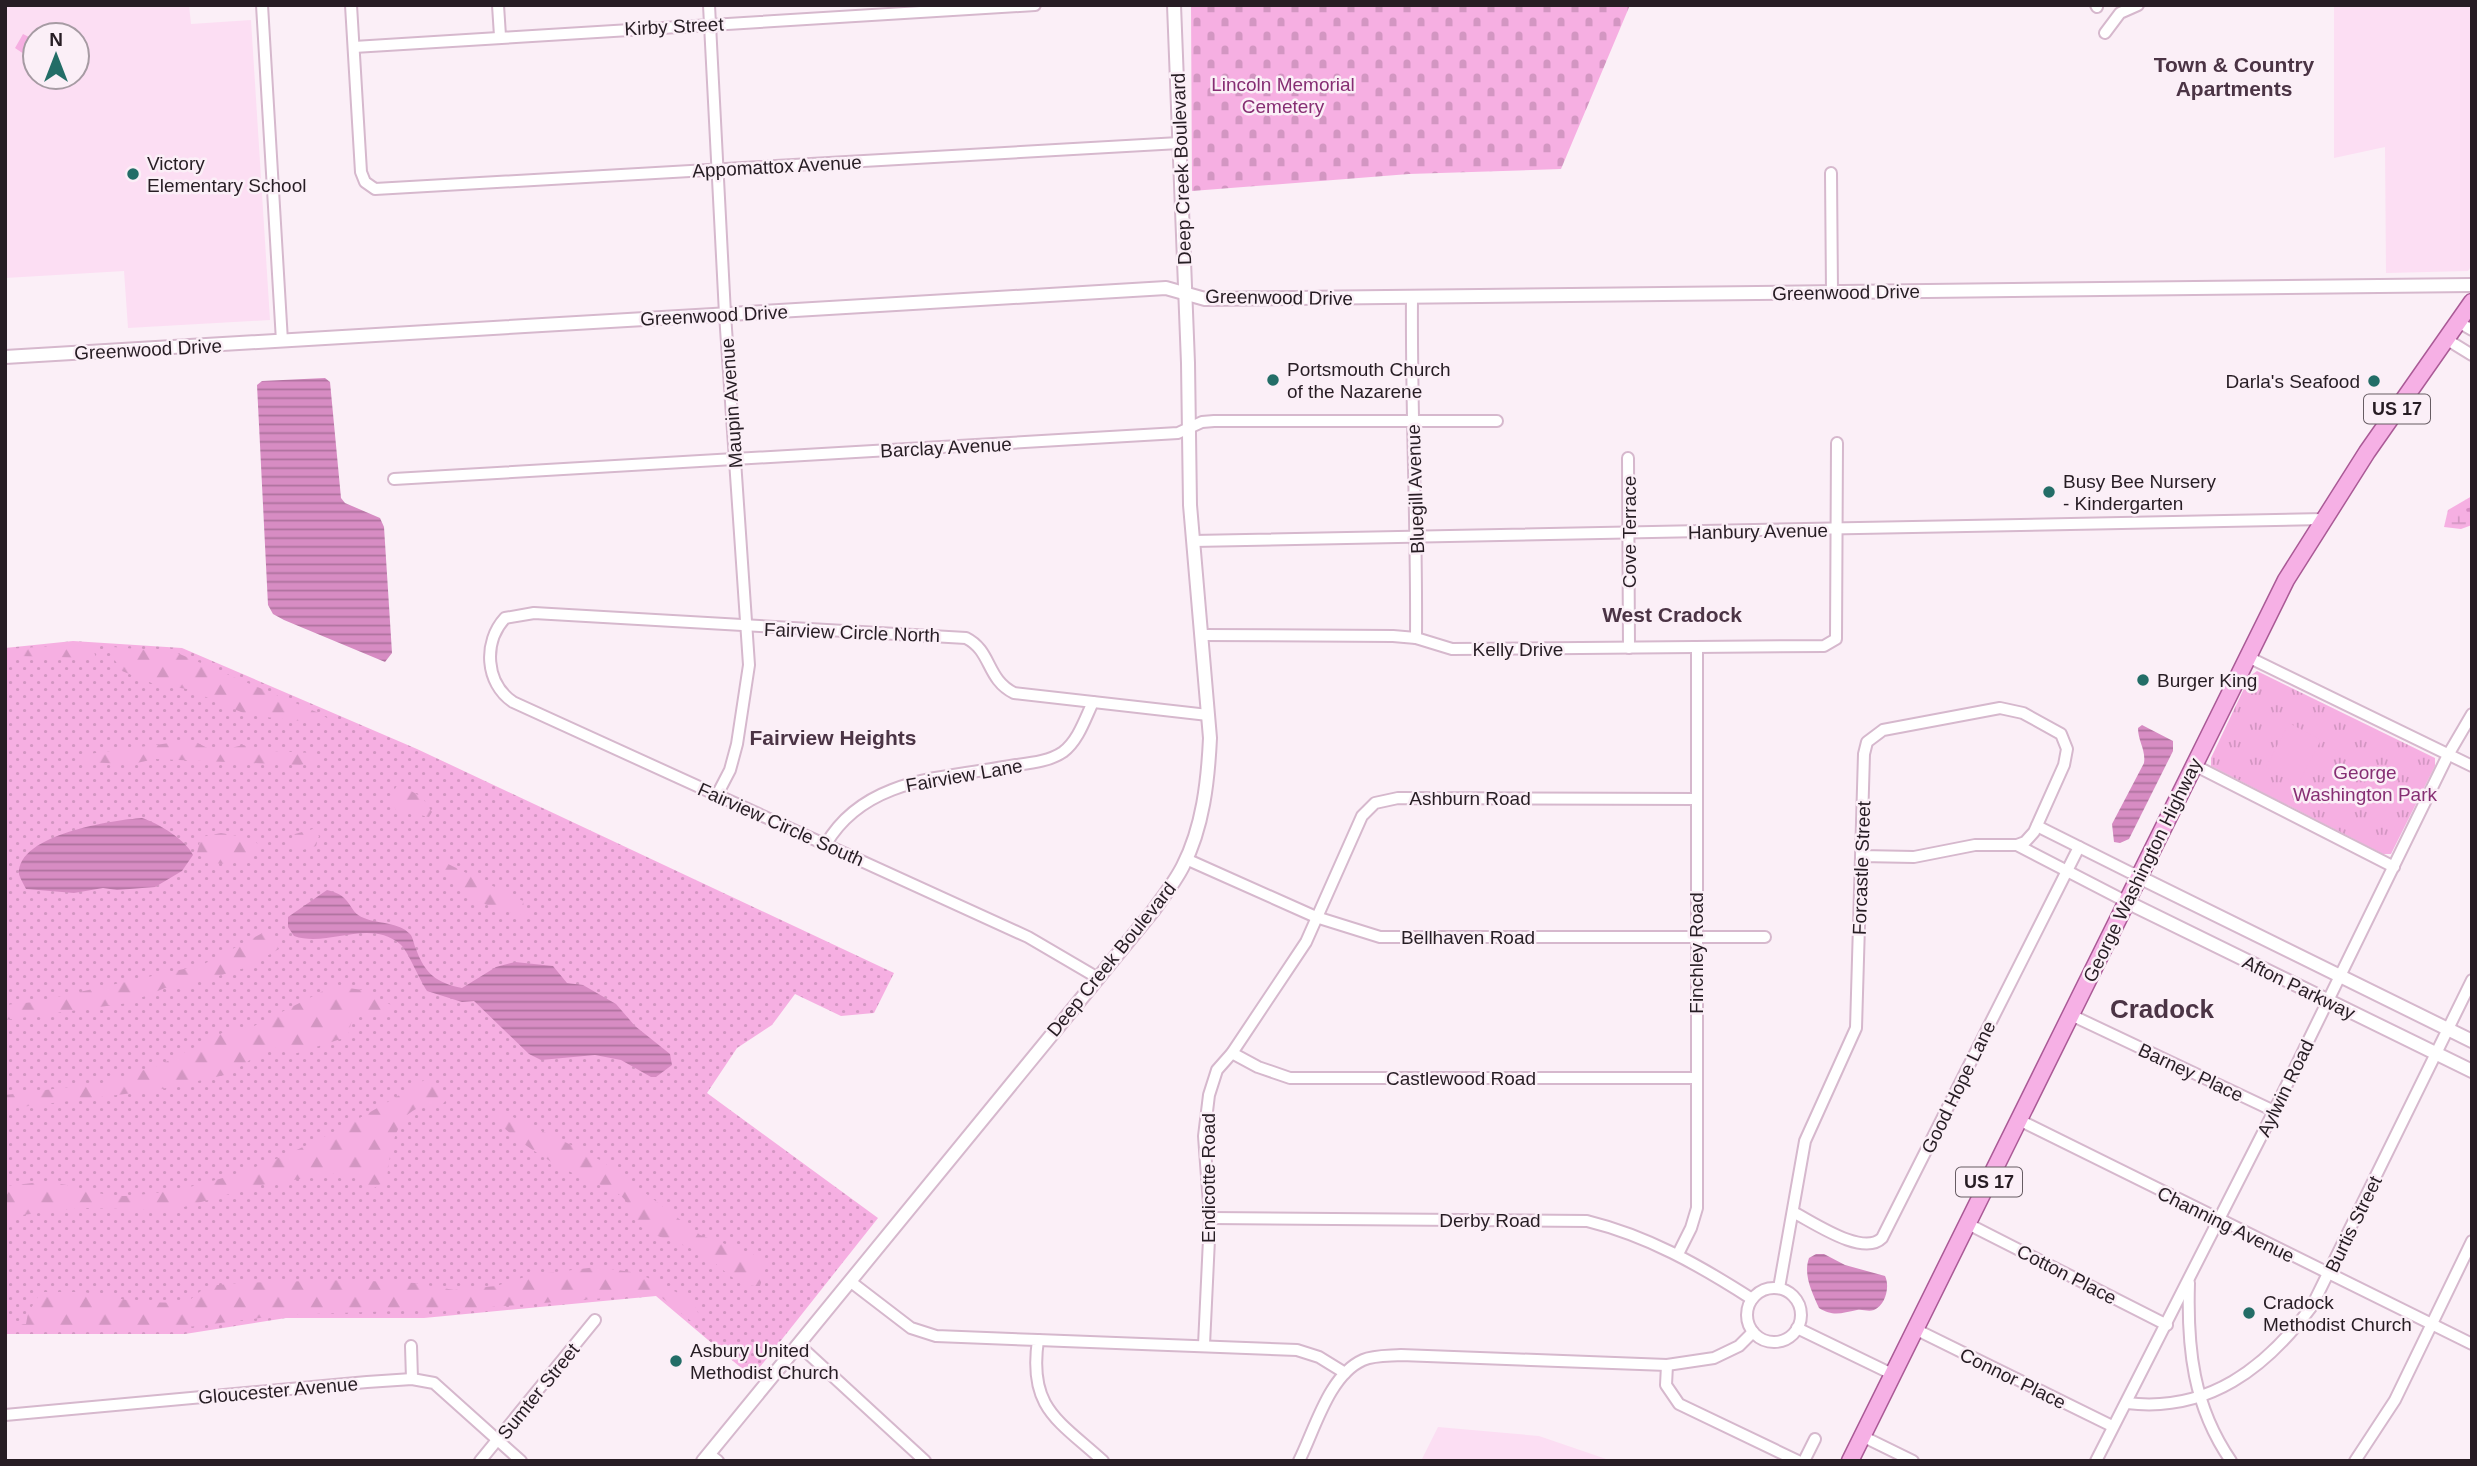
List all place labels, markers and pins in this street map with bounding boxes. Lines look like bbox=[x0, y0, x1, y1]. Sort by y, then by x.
place label: Victory Elementary School bbox=[147, 153, 306, 196]
marker: Victory Elementary School bbox=[125, 166, 141, 182]
place label: Portsmouth Church of the Nazarene bbox=[1287, 359, 1451, 402]
place label: Darla's Seafood bbox=[2225, 371, 2360, 392]
marker: Portsmouth Church of the Nazarene bbox=[1265, 372, 1281, 388]
marker: Darla's Seafood bbox=[2366, 373, 2382, 389]
place label: Busy Bee Nursery - Kindergarten bbox=[2063, 471, 2217, 514]
marker: Busy Bee Nursery - Kindergarten bbox=[2041, 484, 2057, 500]
place label: Burger King bbox=[2157, 670, 2257, 691]
marker: Burger King bbox=[2135, 672, 2151, 688]
place label: Cradock Methodist Church bbox=[2263, 1292, 2412, 1335]
marker: Cradock Methodist Church bbox=[2241, 1305, 2257, 1321]
place label: Asbury United Methodist Church bbox=[690, 1340, 839, 1383]
marker: Asbury United Methodist Church bbox=[668, 1353, 684, 1369]

